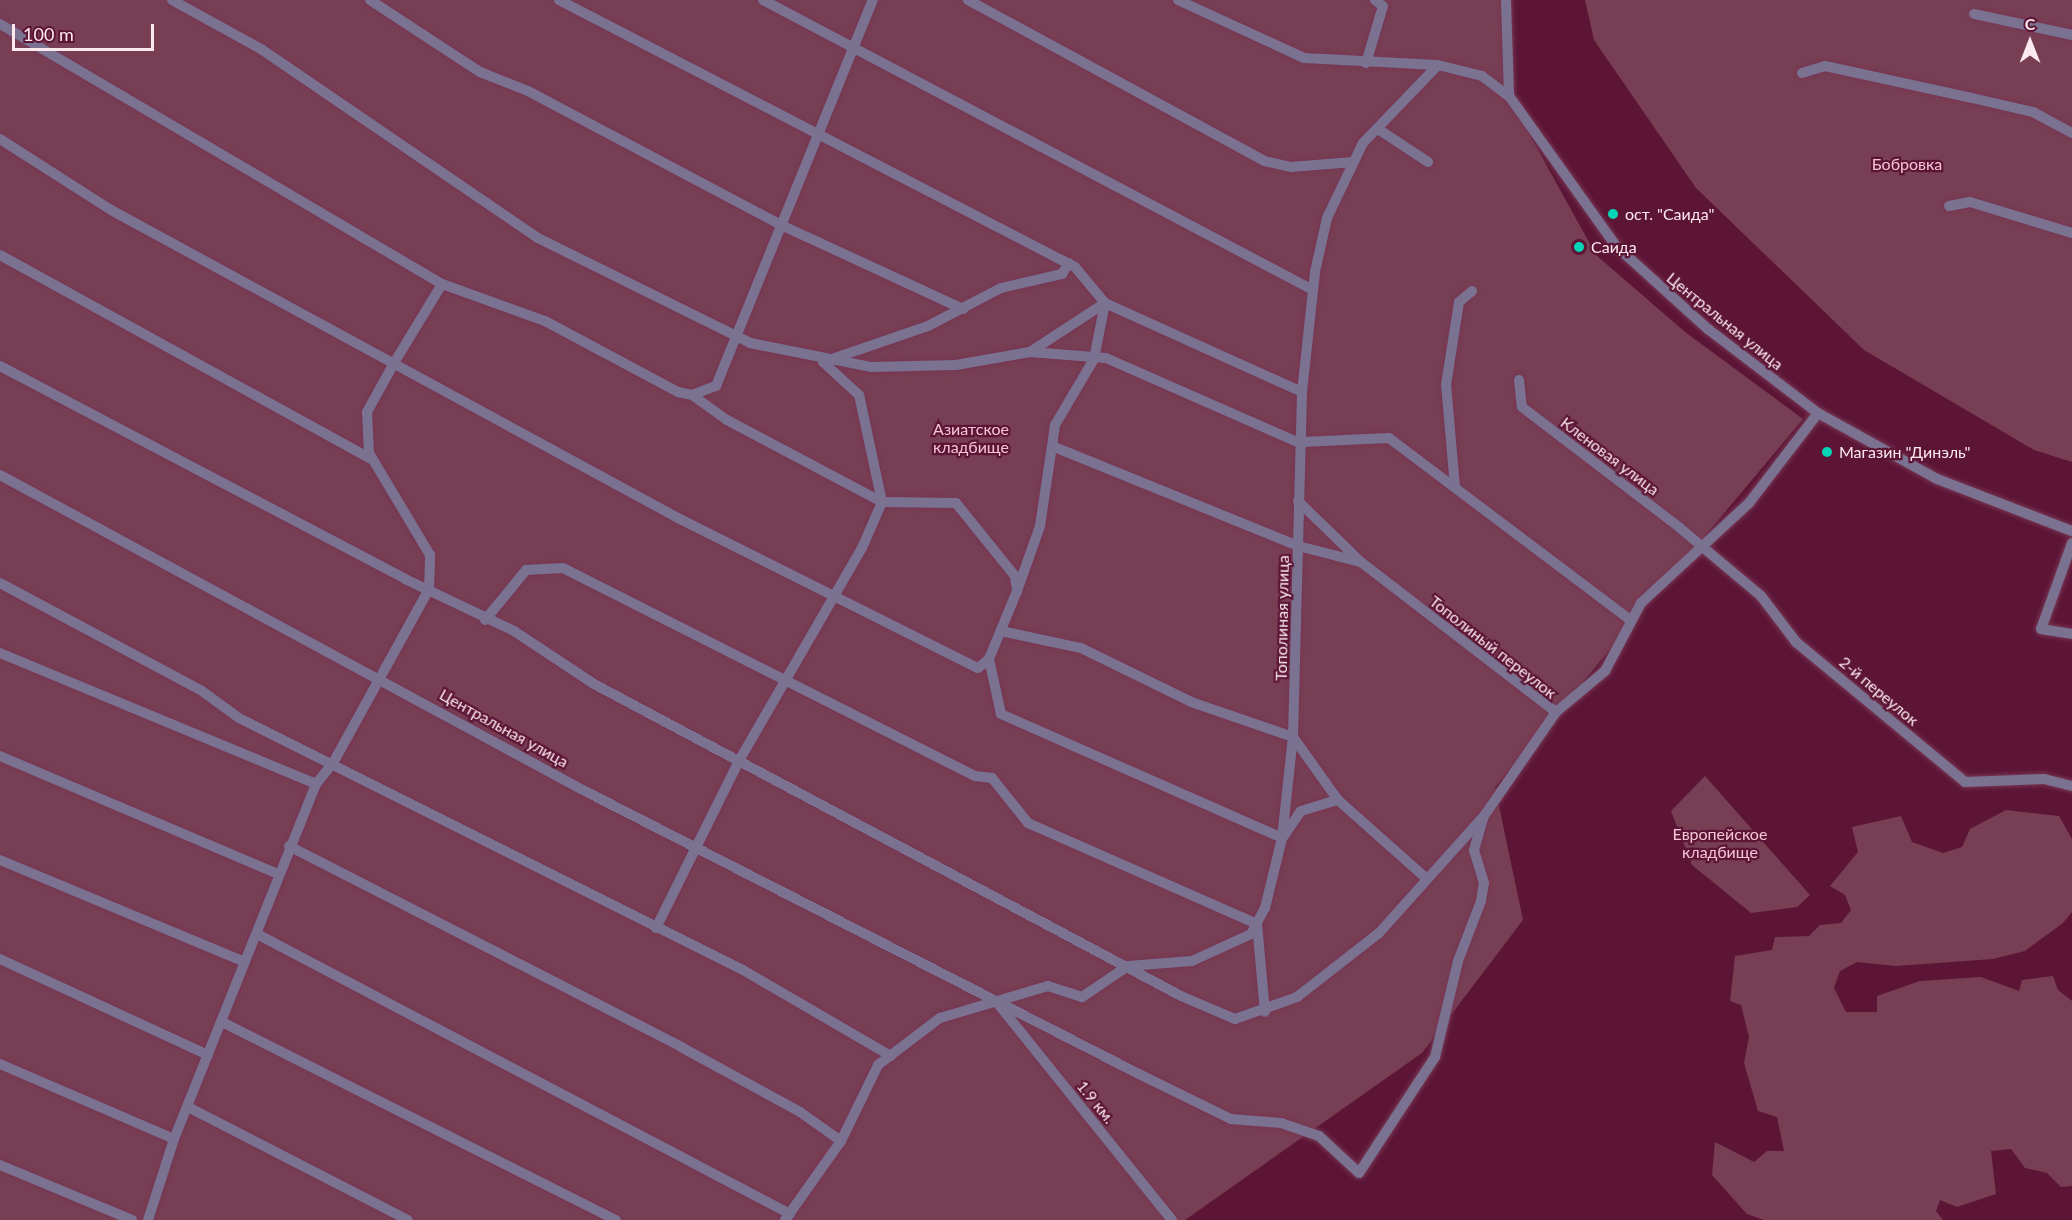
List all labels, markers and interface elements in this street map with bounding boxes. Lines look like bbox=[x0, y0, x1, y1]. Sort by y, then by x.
scale bar bbox=[15, 12, 158, 50]
north arrow bbox=[2000, 12, 2060, 72]
text: С bbox=[2025, 14, 2035, 33]
text: 100 m bbox=[23, 23, 74, 45]
park label: Бобровка bbox=[1872, 154, 1942, 174]
place label: ост. "Саида" bbox=[1625, 204, 1714, 224]
marker: ост. "Саида" bbox=[1606, 207, 1620, 221]
place label: Саида bbox=[1591, 237, 1637, 257]
marker: Саида bbox=[1572, 240, 1586, 254]
street label: Центральная улица bbox=[1663, 268, 1787, 374]
street label: Кленовая улица bbox=[1557, 413, 1663, 499]
park label: Азиатское кладбище bbox=[933, 419, 1009, 457]
place label: Магазин "Динэль" bbox=[1839, 442, 1970, 462]
marker: Магазин "Динэль" bbox=[1820, 445, 1834, 459]
street label: Тополиная улица bbox=[1271, 555, 1293, 681]
street label: Тополиный переулок bbox=[1426, 592, 1560, 702]
street label: 2-й переулок bbox=[1836, 652, 1922, 730]
street label: Центральная улица bbox=[436, 685, 572, 771]
park label: Европейское кладбище bbox=[1673, 824, 1767, 862]
street label: 1.9 км. bbox=[1073, 1077, 1119, 1127]

